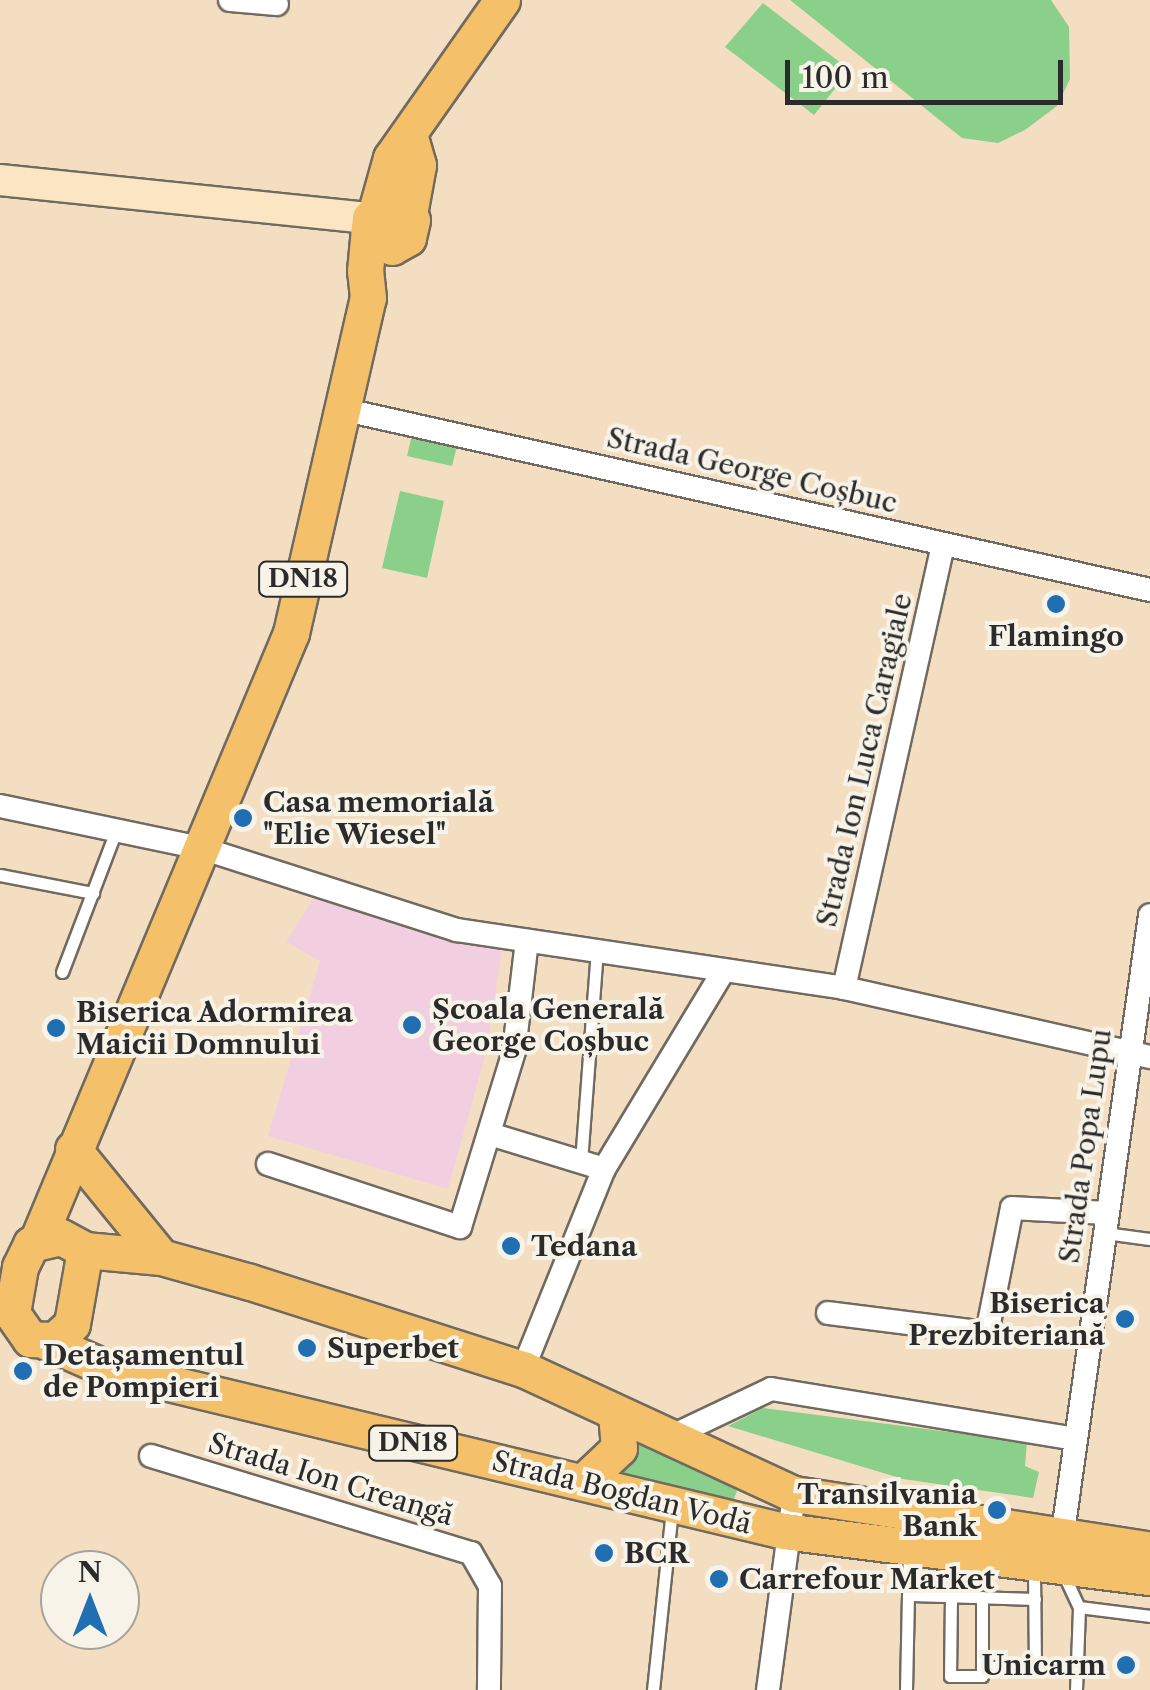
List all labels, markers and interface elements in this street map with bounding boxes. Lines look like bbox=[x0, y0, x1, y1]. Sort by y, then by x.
scale bar bbox=[790, 40, 1068, 102]
text: 100 m bbox=[802, 59, 889, 96]
street label: Strada George Coșbuc bbox=[604, 420, 900, 520]
road number: DN18 bbox=[258, 559, 348, 599]
street label: Strada Ion Luca Caragiale bbox=[809, 590, 919, 930]
marker: Flamingo bbox=[1045, 593, 1067, 615]
place label: Flamingo bbox=[988, 619, 1124, 653]
place label: Casa memorială "Elie Wiesel" bbox=[263, 785, 494, 851]
marker: Casa memorială "Elie Wiesel" bbox=[232, 807, 254, 829]
place label: Școala Generală George Coșbuc bbox=[432, 992, 665, 1058]
place label: Biserica Adormirea Maicii Domnului bbox=[76, 995, 354, 1061]
marker: Școala Generală George Coșbuc bbox=[401, 1014, 423, 1036]
marker: Biserica Adormirea Maicii Domnului bbox=[45, 1017, 67, 1039]
street label: Strada Popa Lupu bbox=[1052, 1026, 1118, 1266]
place label: Tedana bbox=[531, 1229, 637, 1263]
marker: Tedana bbox=[500, 1235, 522, 1257]
place label: Biserica Prezbiteriană bbox=[908, 1286, 1105, 1352]
marker: Biserica Prezbiteriană bbox=[1114, 1308, 1136, 1330]
place label: Superbet bbox=[327, 1331, 459, 1365]
marker: Superbet bbox=[296, 1337, 318, 1359]
place label: Detașamentul de Pompieri bbox=[43, 1338, 244, 1404]
marker: Detașamentul de Pompieri bbox=[12, 1360, 34, 1382]
road number: DN18 bbox=[368, 1423, 458, 1463]
street label: Strada Ion Creangă bbox=[204, 1426, 458, 1532]
street label: Strada Bogdan Vodă bbox=[488, 1443, 756, 1541]
place label: Transilvania Bank bbox=[797, 1477, 977, 1543]
marker: Transilvania Bank bbox=[986, 1499, 1008, 1521]
place label: BCR bbox=[624, 1536, 689, 1570]
marker: BCR bbox=[593, 1542, 615, 1564]
north arrow bbox=[40, 1550, 140, 1650]
text: N bbox=[78, 1555, 102, 1589]
place label: Carrefour Market bbox=[739, 1562, 995, 1596]
marker: Carrefour Market bbox=[708, 1568, 730, 1590]
place label: Unicarm bbox=[982, 1648, 1106, 1682]
marker: Unicarm bbox=[1115, 1654, 1137, 1676]

